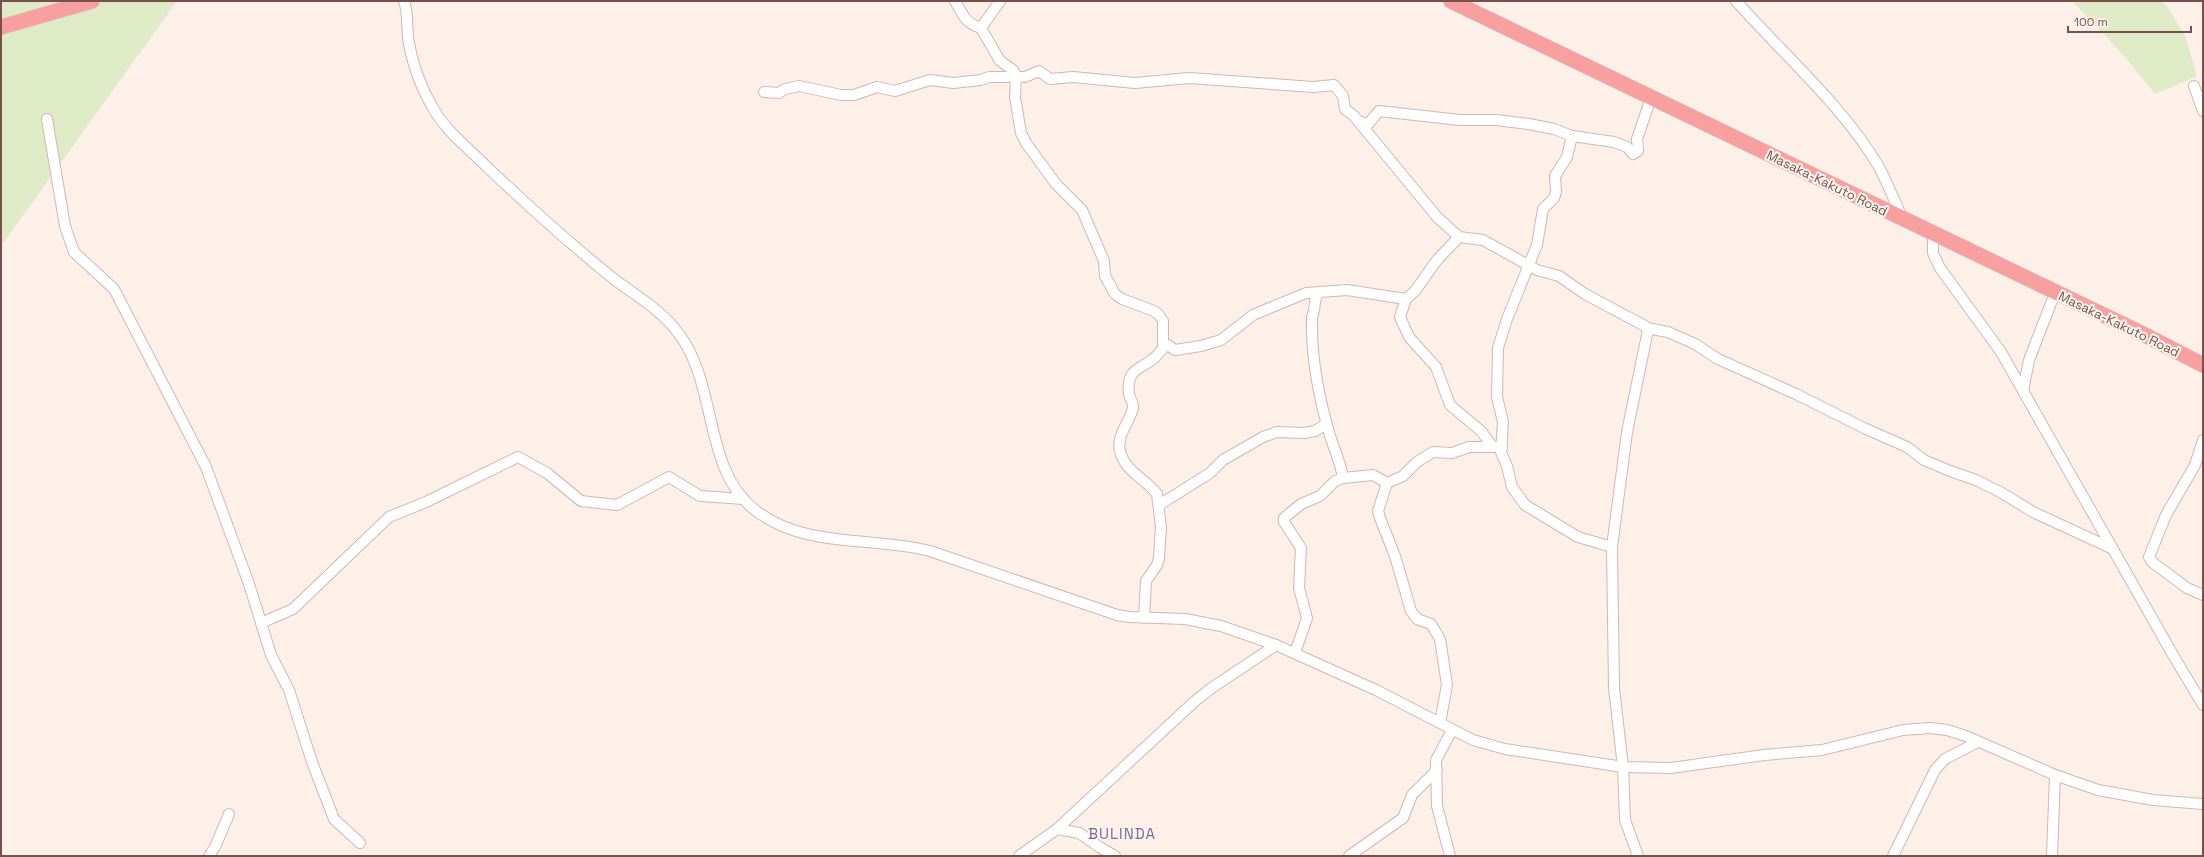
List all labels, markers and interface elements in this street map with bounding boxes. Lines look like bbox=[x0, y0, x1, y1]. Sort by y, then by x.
scale bar bbox=[2068, 8, 2191, 34]
text: 100 m bbox=[2074, 14, 2108, 30]
street label: Masaka-Kakuto Road bbox=[1764, 146, 1890, 220]
street label: Masaka-Kakuto Road bbox=[2056, 287, 2182, 361]
district label: BULINDA bbox=[1088, 824, 1156, 843]

